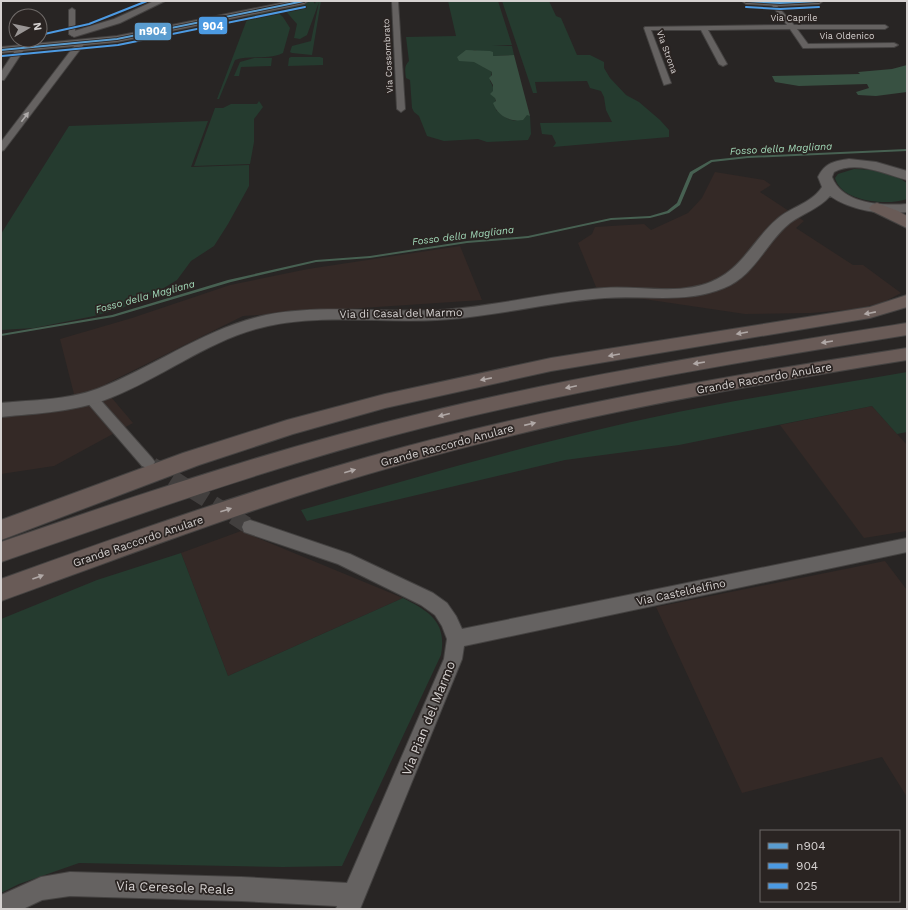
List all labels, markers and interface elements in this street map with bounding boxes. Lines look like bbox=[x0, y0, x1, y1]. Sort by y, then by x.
north arrow bbox=[8, 8, 48, 48]
street label: Via Caprile bbox=[770, 13, 818, 23]
line badge: 904 bbox=[198, 16, 228, 35]
street label: Via Cossombrato bbox=[381, 19, 395, 93]
text: 904 bbox=[203, 20, 223, 33]
text: N bbox=[30, 21, 44, 32]
line badge: n904 bbox=[134, 22, 172, 41]
text: n904 bbox=[139, 25, 167, 38]
street label: Via Strona bbox=[655, 29, 679, 75]
street label: Via Oldenico bbox=[820, 31, 874, 41]
one-way arrow bbox=[20, 111, 29, 122]
water label: Fosso della Magliana bbox=[730, 140, 833, 157]
water label: Fosso della Magliana bbox=[411, 224, 515, 247]
water label: Fosso della Magliana bbox=[94, 278, 196, 315]
street label: Via di Casal del Marmo bbox=[339, 306, 463, 321]
one-way arrow bbox=[864, 310, 876, 316]
one-way arrow bbox=[736, 330, 748, 336]
one-way arrow bbox=[821, 339, 833, 345]
one-way arrow bbox=[608, 352, 620, 358]
one-way arrow bbox=[693, 360, 705, 366]
street label: Grande Raccordo Anulare bbox=[695, 360, 833, 397]
one-way arrow bbox=[480, 376, 492, 382]
one-way arrow bbox=[565, 384, 577, 390]
one-way arrow bbox=[438, 413, 450, 419]
one-way arrow bbox=[524, 420, 536, 426]
street label: Grande Raccordo Anulare bbox=[379, 421, 515, 469]
one-way arrow bbox=[344, 468, 356, 474]
one-way arrow bbox=[221, 507, 233, 513]
street label: Grande Raccordo Anulare bbox=[71, 513, 205, 570]
one-way arrow bbox=[32, 573, 44, 579]
street label: Via Casteldelfino bbox=[635, 577, 727, 608]
street label: Via Pian del Marmo bbox=[399, 659, 458, 778]
legend bbox=[760, 830, 900, 902]
text: n904 bbox=[796, 839, 826, 853]
text: 904 bbox=[796, 859, 818, 873]
street label: Via Ceresole Reale bbox=[116, 878, 234, 897]
text: 025 bbox=[796, 879, 817, 893]

